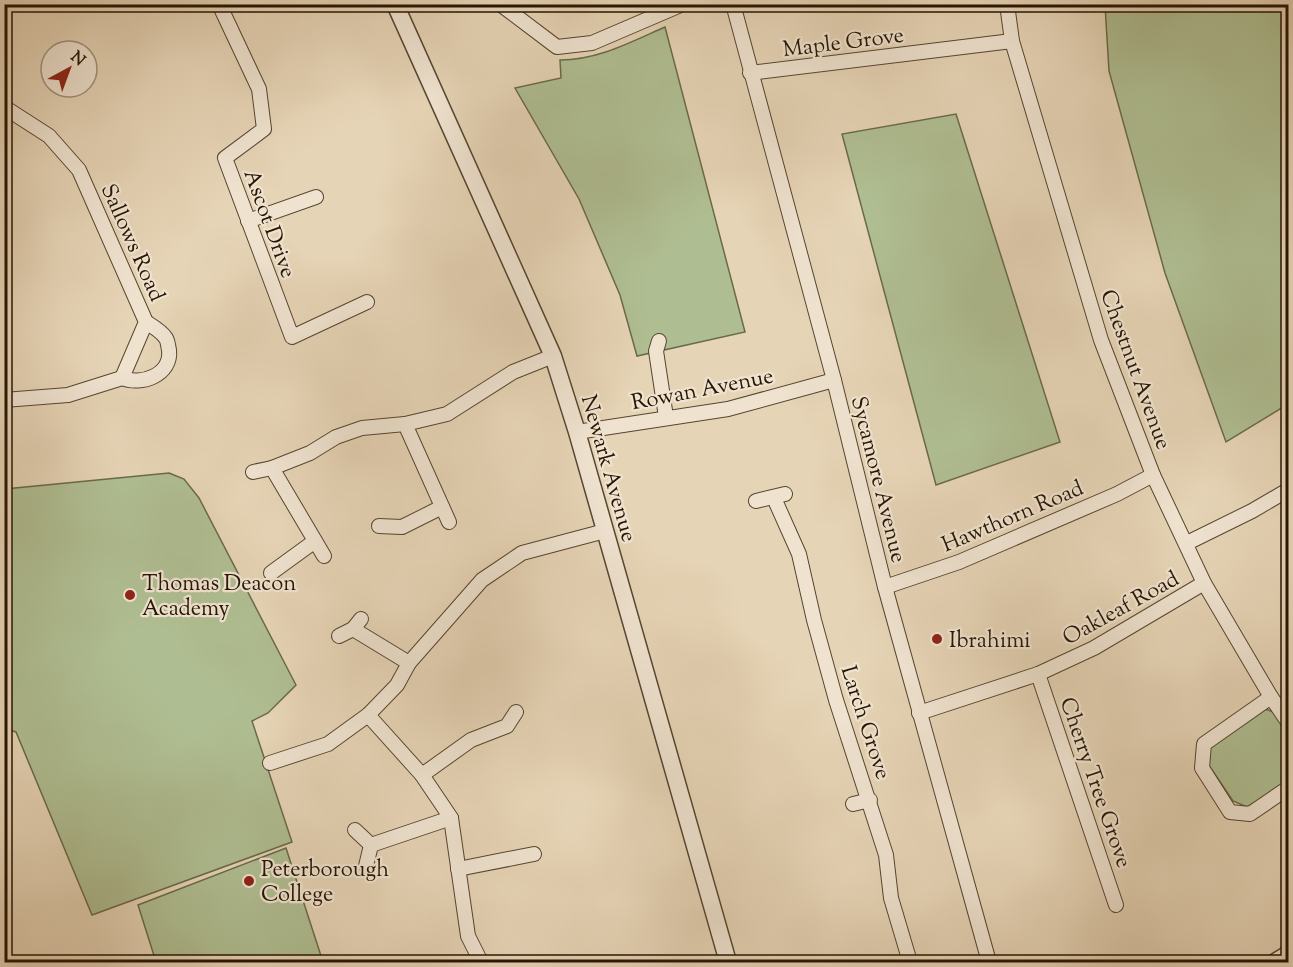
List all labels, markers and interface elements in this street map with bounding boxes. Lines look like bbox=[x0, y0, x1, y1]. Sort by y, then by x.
street label: Maple Grove bbox=[781, 21, 906, 67]
north arrow bbox=[39, 39, 99, 99]
text: N bbox=[65, 47, 90, 73]
street label: Ascot Drive bbox=[234, 165, 303, 283]
street label: Sallows Road bbox=[91, 179, 171, 307]
street label: Chestnut Avenue bbox=[1090, 286, 1178, 454]
street label: Rowan Avenue bbox=[629, 361, 776, 420]
street label: Newark Avenue bbox=[571, 391, 643, 546]
street label: Sycamore Avenue bbox=[841, 393, 913, 566]
street label: Hawthorn Road bbox=[937, 473, 1089, 562]
street label: Oakleaf Road bbox=[1057, 564, 1186, 655]
place label: Thomas Deacon Academy bbox=[142, 569, 296, 626]
marker: Thomas Deacon Academy bbox=[123, 588, 137, 602]
place label: Ibrahimi bbox=[949, 626, 1031, 658]
marker: Ibrahimi bbox=[930, 632, 944, 646]
street label: Larch Grove bbox=[831, 662, 898, 784]
street label: Cherry Tree Grove bbox=[1050, 693, 1138, 873]
place label: Peterborough College bbox=[261, 855, 389, 912]
marker: Peterborough College bbox=[242, 874, 256, 888]

